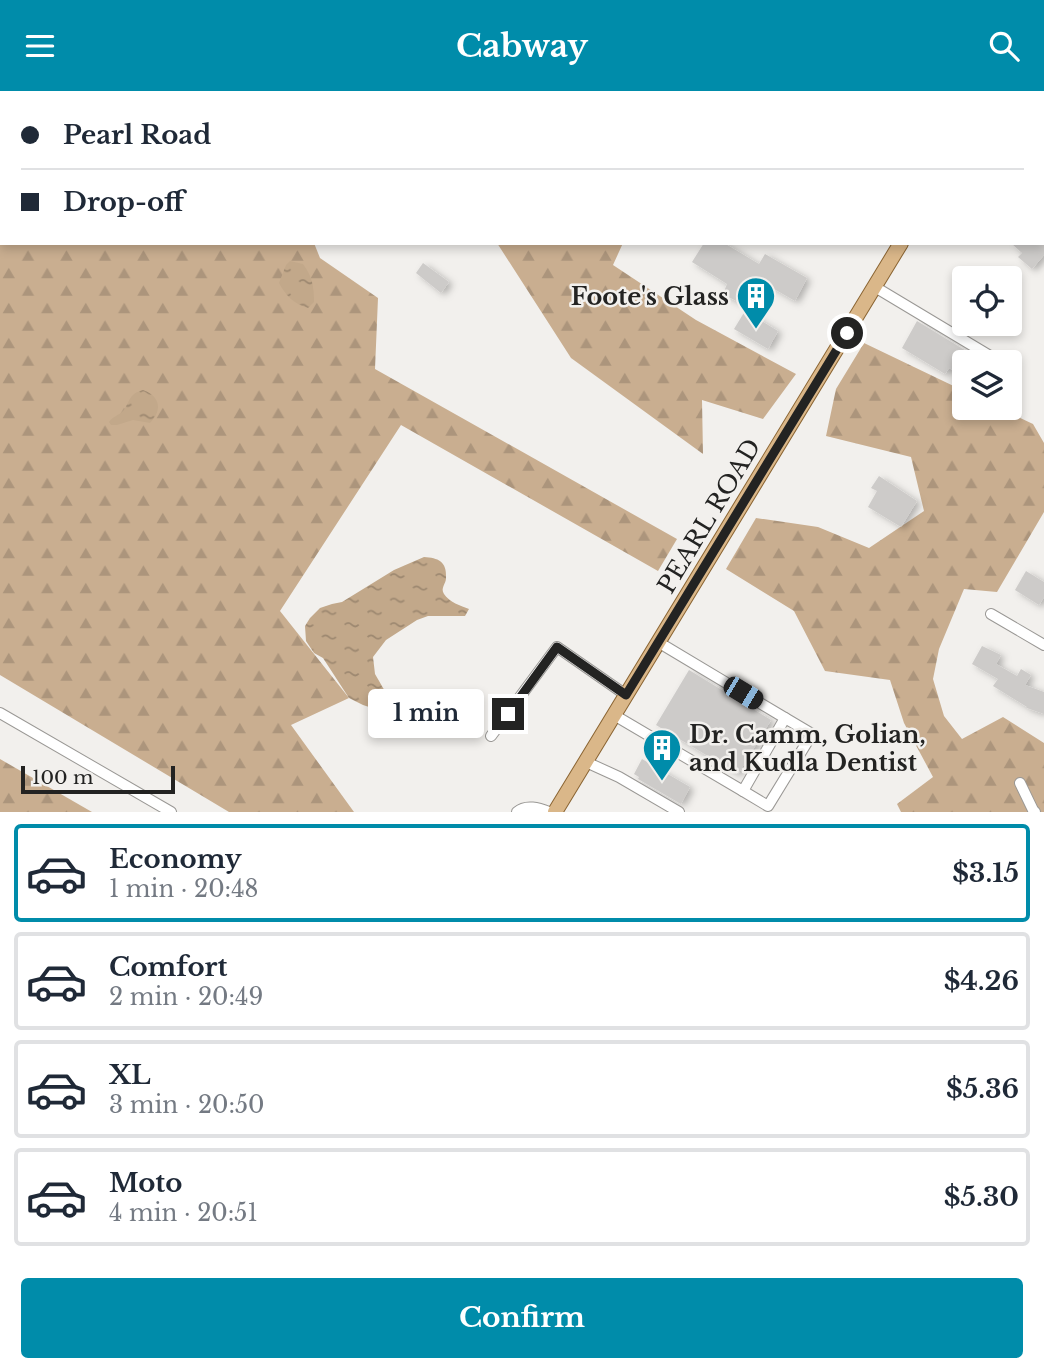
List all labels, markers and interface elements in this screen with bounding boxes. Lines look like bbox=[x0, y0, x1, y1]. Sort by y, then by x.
text: Cabway bbox=[456, 26, 588, 66]
icon: menu bbox=[21, 27, 59, 65]
icon: search bbox=[985, 27, 1023, 65]
text: Pearl Road bbox=[63, 119, 211, 151]
text: Drop-off bbox=[63, 186, 184, 218]
map controls bbox=[952, 266, 1022, 420]
button: locate bbox=[952, 266, 1022, 336]
building icon: Foote's Glass bbox=[735, 275, 777, 330]
place label: Foote's Glass bbox=[571, 282, 729, 311]
route start bbox=[831, 317, 863, 349]
button: layers bbox=[952, 350, 1022, 420]
street label: PEARL ROAD bbox=[651, 433, 767, 599]
car bbox=[720, 673, 767, 713]
callout: 1 min bbox=[368, 689, 484, 739]
route end bbox=[492, 698, 524, 730]
text: 1 min bbox=[393, 699, 459, 727]
place label: Dr. Camm, Golian, and Kudla Dentist bbox=[689, 720, 926, 777]
building icon: Dr. Camm, Golian, and Kudla Dentist bbox=[641, 727, 683, 782]
scale bar bbox=[21, 763, 175, 795]
text: 100 m bbox=[32, 766, 93, 789]
icon: car bbox=[25, 842, 88, 905]
text: Economy bbox=[109, 843, 242, 875]
text: $3.15 bbox=[952, 857, 1019, 889]
text: 1 min · 20:48 bbox=[109, 875, 259, 903]
icon: car bbox=[25, 950, 88, 1013]
text: Comfort bbox=[109, 951, 227, 983]
text: $4.26 bbox=[944, 965, 1019, 997]
text: 2 min · 20:49 bbox=[109, 983, 263, 1011]
icon: car bbox=[25, 1058, 88, 1121]
text: XL bbox=[109, 1059, 151, 1091]
text: $5.36 bbox=[946, 1073, 1019, 1105]
text: 3 min · 20:50 bbox=[109, 1091, 265, 1119]
icon: car bbox=[25, 1166, 88, 1229]
text: Moto bbox=[109, 1167, 182, 1199]
text: $5.30 bbox=[944, 1181, 1019, 1213]
text: 4 min · 20:51 bbox=[109, 1199, 258, 1227]
button: Confirm bbox=[21, 1278, 1023, 1358]

